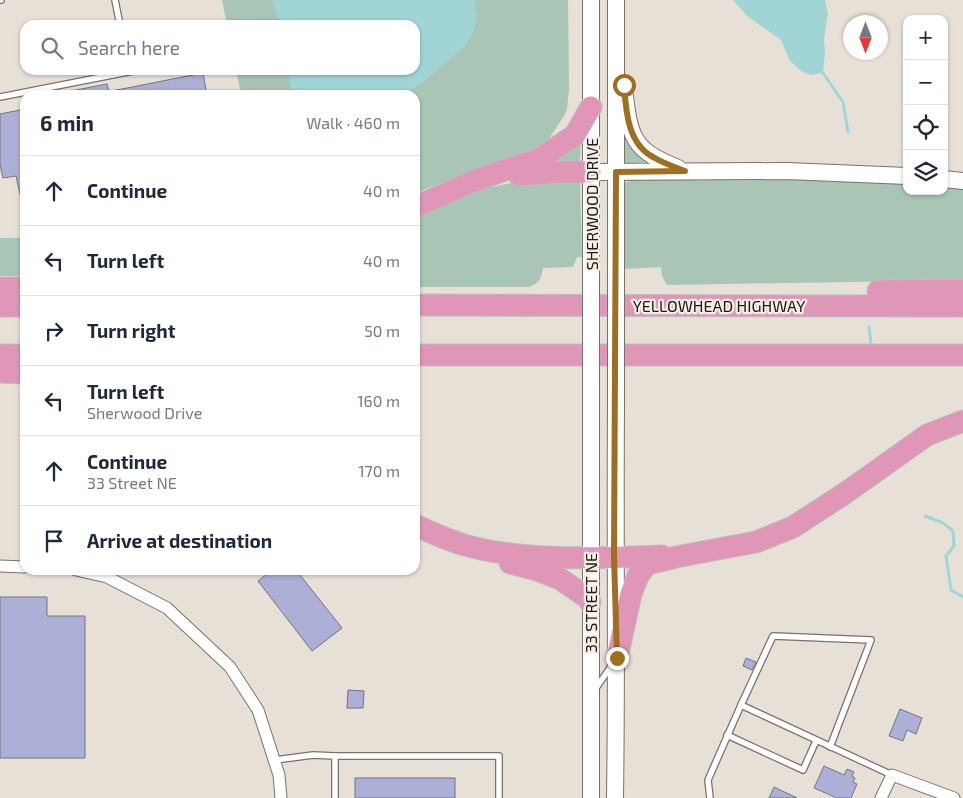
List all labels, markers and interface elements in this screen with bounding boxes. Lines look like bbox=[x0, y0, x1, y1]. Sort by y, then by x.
north arrow bbox=[843, 15, 888, 60]
map controls bbox=[903, 15, 948, 195]
button: + bbox=[903, 15, 948, 60]
search box bbox=[20, 20, 420, 75]
icon: search bbox=[38, 34, 66, 62]
text: Search here bbox=[78, 36, 180, 59]
button: − bbox=[903, 60, 948, 105]
route start bbox=[613, 74, 636, 97]
button: locate bbox=[903, 105, 948, 150]
text: 6 min bbox=[40, 110, 94, 135]
text: Walk · 460 m bbox=[306, 113, 400, 132]
street label: SHERWOOD DRIVE bbox=[582, 138, 601, 270]
button: layers bbox=[903, 150, 948, 195]
icon: ahead bbox=[40, 177, 68, 205]
text: Continue bbox=[87, 179, 167, 202]
text: 40 m bbox=[363, 181, 400, 200]
icon: left bbox=[40, 247, 68, 275]
text: Turn left bbox=[87, 249, 164, 272]
text: 40 m bbox=[363, 251, 400, 270]
street label: YELLOWHEAD HIGHWAY bbox=[633, 296, 805, 315]
icon: right bbox=[40, 317, 68, 345]
text: Turn right bbox=[87, 319, 175, 342]
text: 50 m bbox=[364, 321, 400, 340]
text: Turn left bbox=[87, 380, 164, 403]
icon: left bbox=[40, 387, 68, 415]
text: 160 m bbox=[357, 391, 400, 410]
text: Sherwood Drive bbox=[87, 403, 202, 422]
text: Continue bbox=[87, 450, 167, 473]
icon: ahead bbox=[40, 457, 68, 485]
text: 170 m bbox=[358, 461, 400, 480]
text: 33 Street NE bbox=[87, 473, 177, 492]
icon: arrive bbox=[40, 527, 68, 555]
text: Arrive at destination bbox=[87, 529, 272, 552]
street label: 33 STREET NE bbox=[581, 553, 600, 653]
route end bbox=[606, 647, 629, 670]

